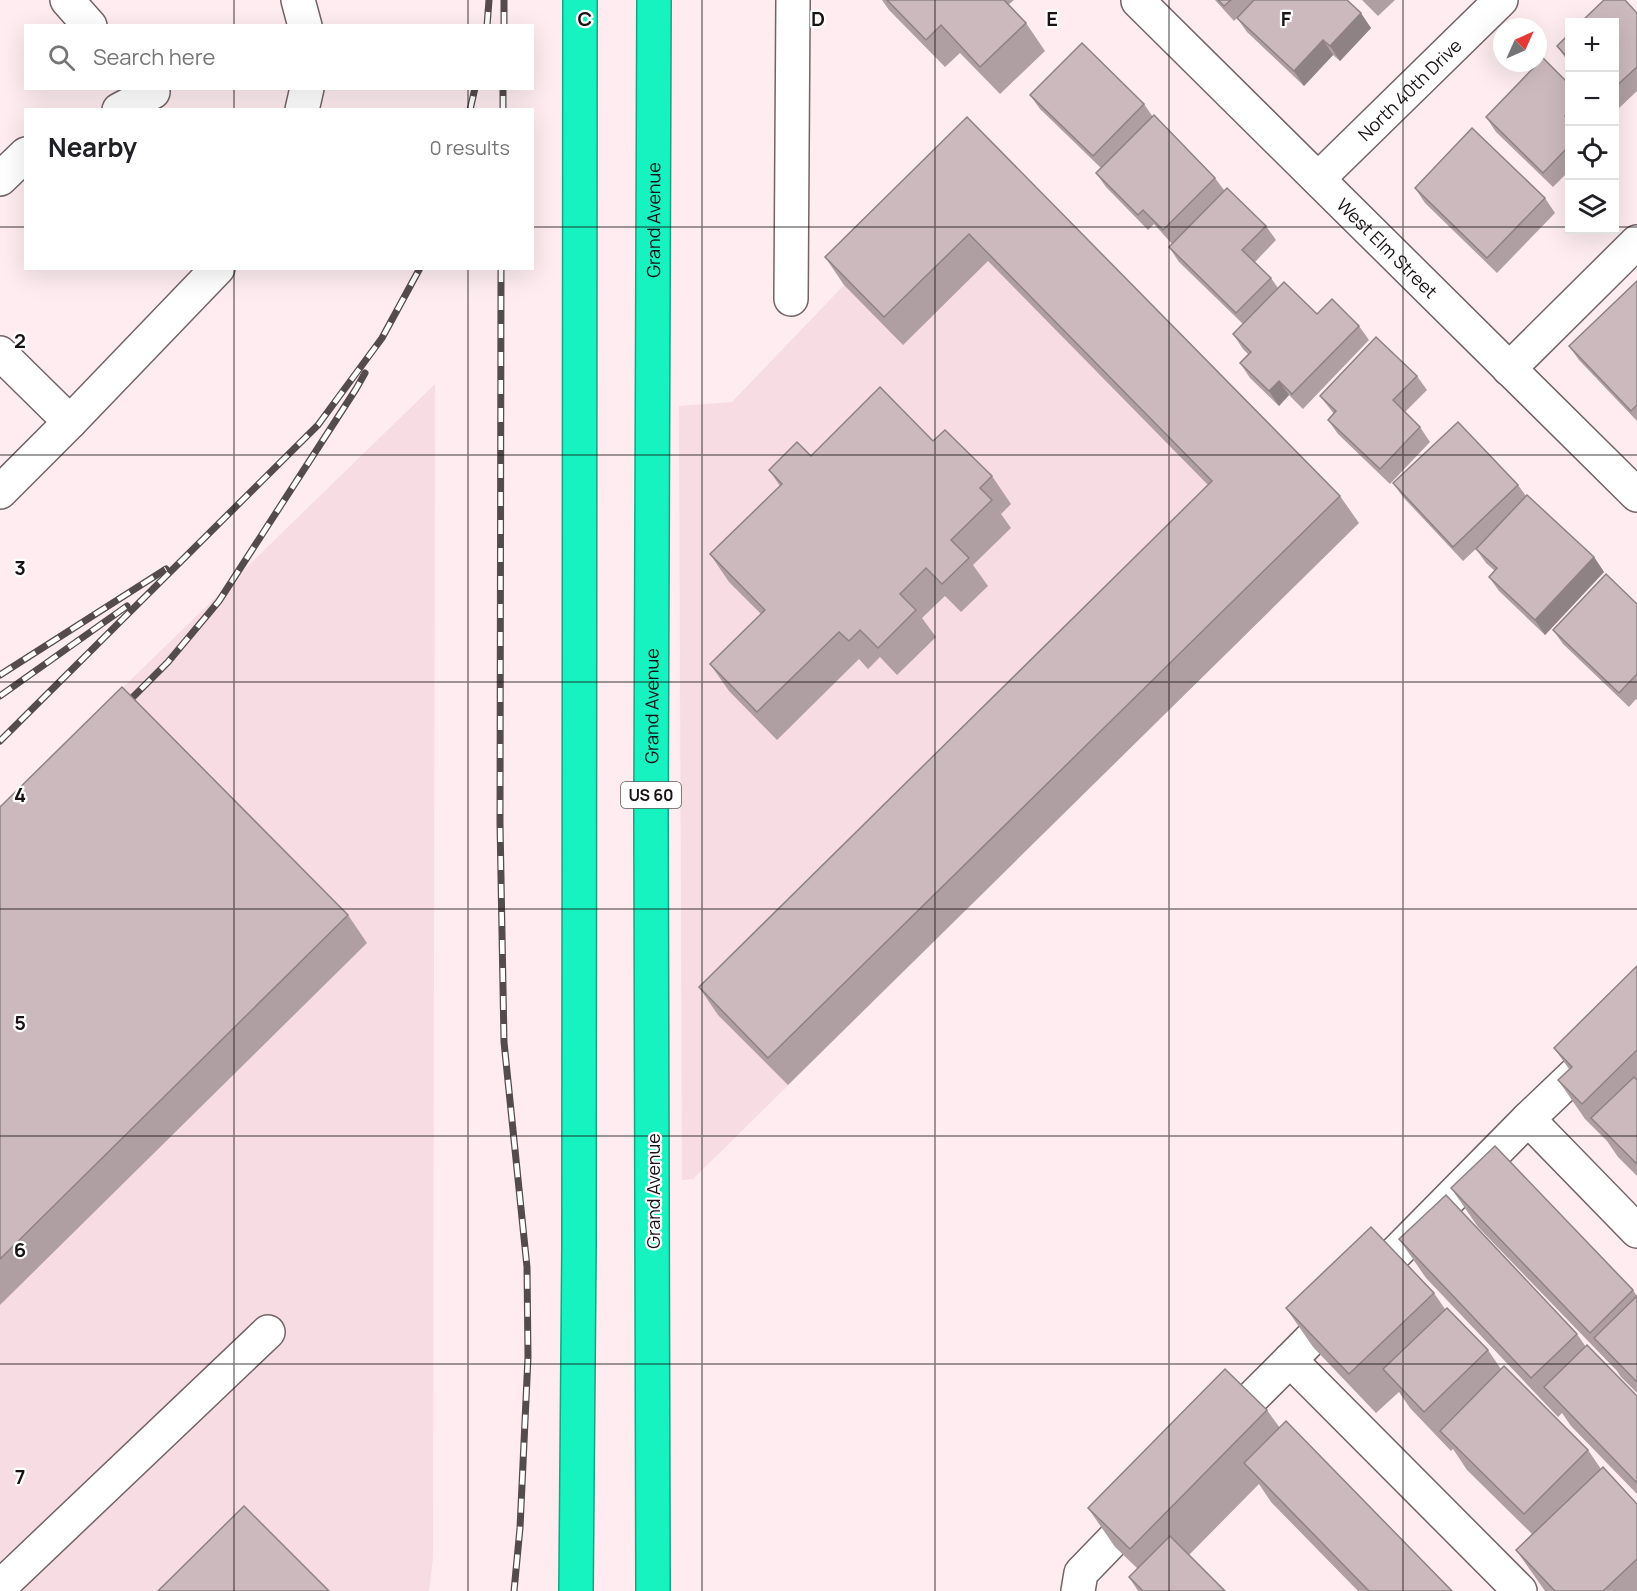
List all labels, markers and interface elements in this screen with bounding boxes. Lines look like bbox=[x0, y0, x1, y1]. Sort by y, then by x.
text: C bbox=[578, 5, 592, 32]
text: D bbox=[811, 5, 825, 32]
text: E bbox=[1046, 5, 1058, 32]
text: F bbox=[1281, 5, 1292, 32]
north arrow bbox=[1493, 18, 1547, 72]
map controls bbox=[1565, 18, 1619, 234]
button: + bbox=[1565, 18, 1619, 72]
search box bbox=[24, 24, 534, 90]
street label: North 40th Drive bbox=[1352, 33, 1467, 146]
icon: search bbox=[45, 41, 78, 74]
text: Search here bbox=[93, 42, 215, 72]
button: − bbox=[1565, 72, 1619, 126]
button: locate bbox=[1565, 126, 1619, 180]
text: Nearby bbox=[48, 129, 137, 165]
text: 0 results bbox=[430, 134, 510, 161]
street label: Grand Avenue bbox=[641, 162, 665, 278]
button: layers bbox=[1565, 180, 1619, 234]
street label: West Elm Street bbox=[1332, 193, 1443, 303]
text: 2 bbox=[14, 327, 26, 354]
text: 3 bbox=[14, 554, 26, 581]
street label: Grand Avenue bbox=[639, 648, 664, 764]
text: 4 bbox=[14, 781, 26, 808]
road number: US 60 bbox=[621, 782, 681, 808]
text: 5 bbox=[14, 1009, 26, 1036]
street label: Grand Avenue bbox=[641, 1133, 665, 1249]
text: 6 bbox=[14, 1236, 26, 1263]
text: 7 bbox=[15, 1463, 25, 1490]

